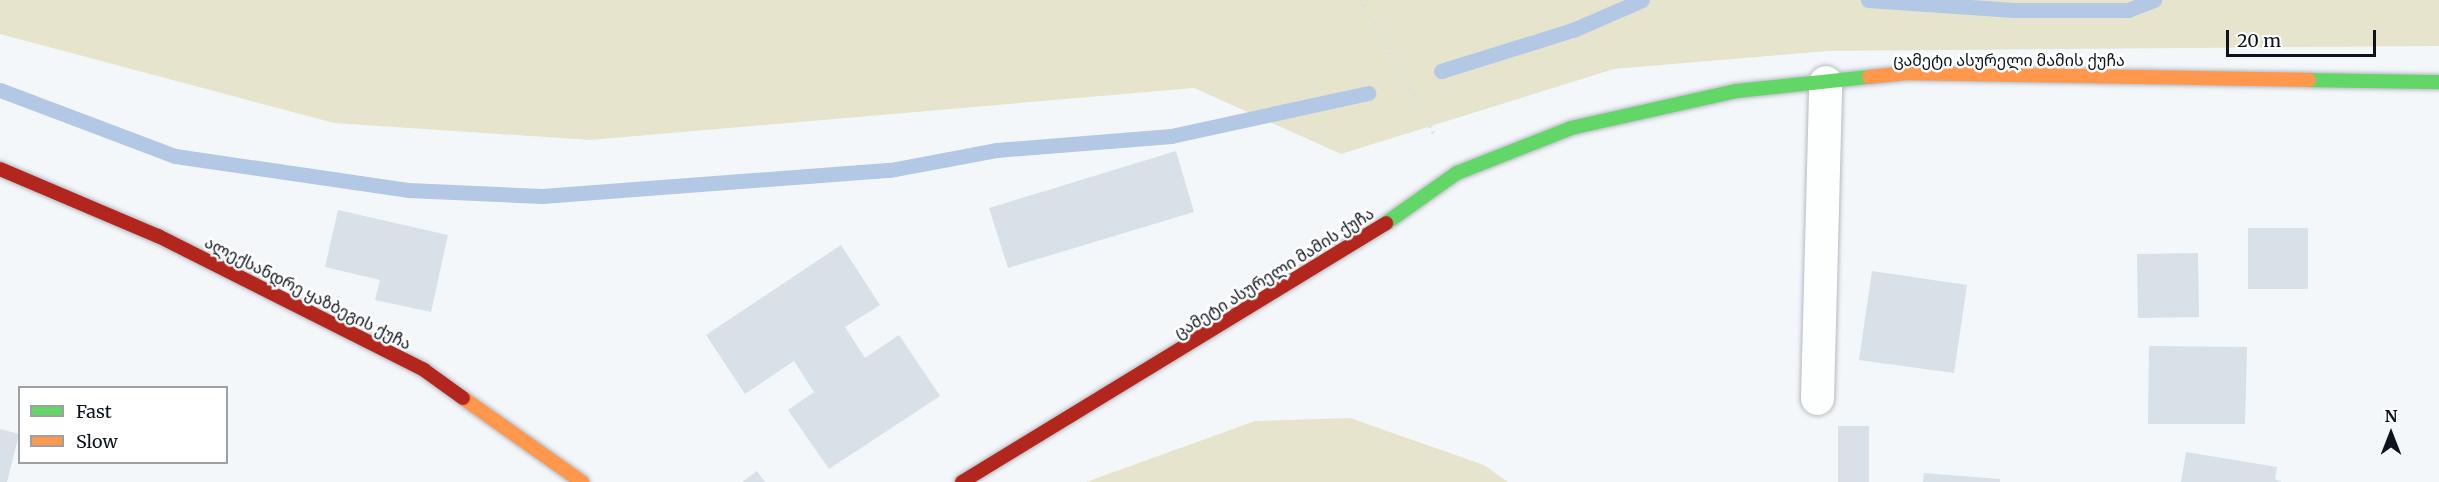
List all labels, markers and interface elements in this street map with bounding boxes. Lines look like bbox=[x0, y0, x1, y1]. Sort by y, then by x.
scale bar bbox=[2229, 18, 2379, 56]
text: 20 m bbox=[2237, 29, 2281, 52]
street label: ცამეტი ასურელი მამის ქუჩა bbox=[1893, 50, 2125, 70]
street label: ცამეტი ასურელი მამის ქუჩა bbox=[1171, 204, 1377, 342]
street label: ალექსანდრე ყაზბეგის ქუჩა bbox=[202, 232, 414, 354]
legend bbox=[18, 386, 228, 464]
text: Fast bbox=[76, 400, 112, 423]
north arrow bbox=[2361, 404, 2421, 464]
text: N bbox=[2385, 406, 2397, 426]
text: Slow bbox=[76, 430, 118, 453]

